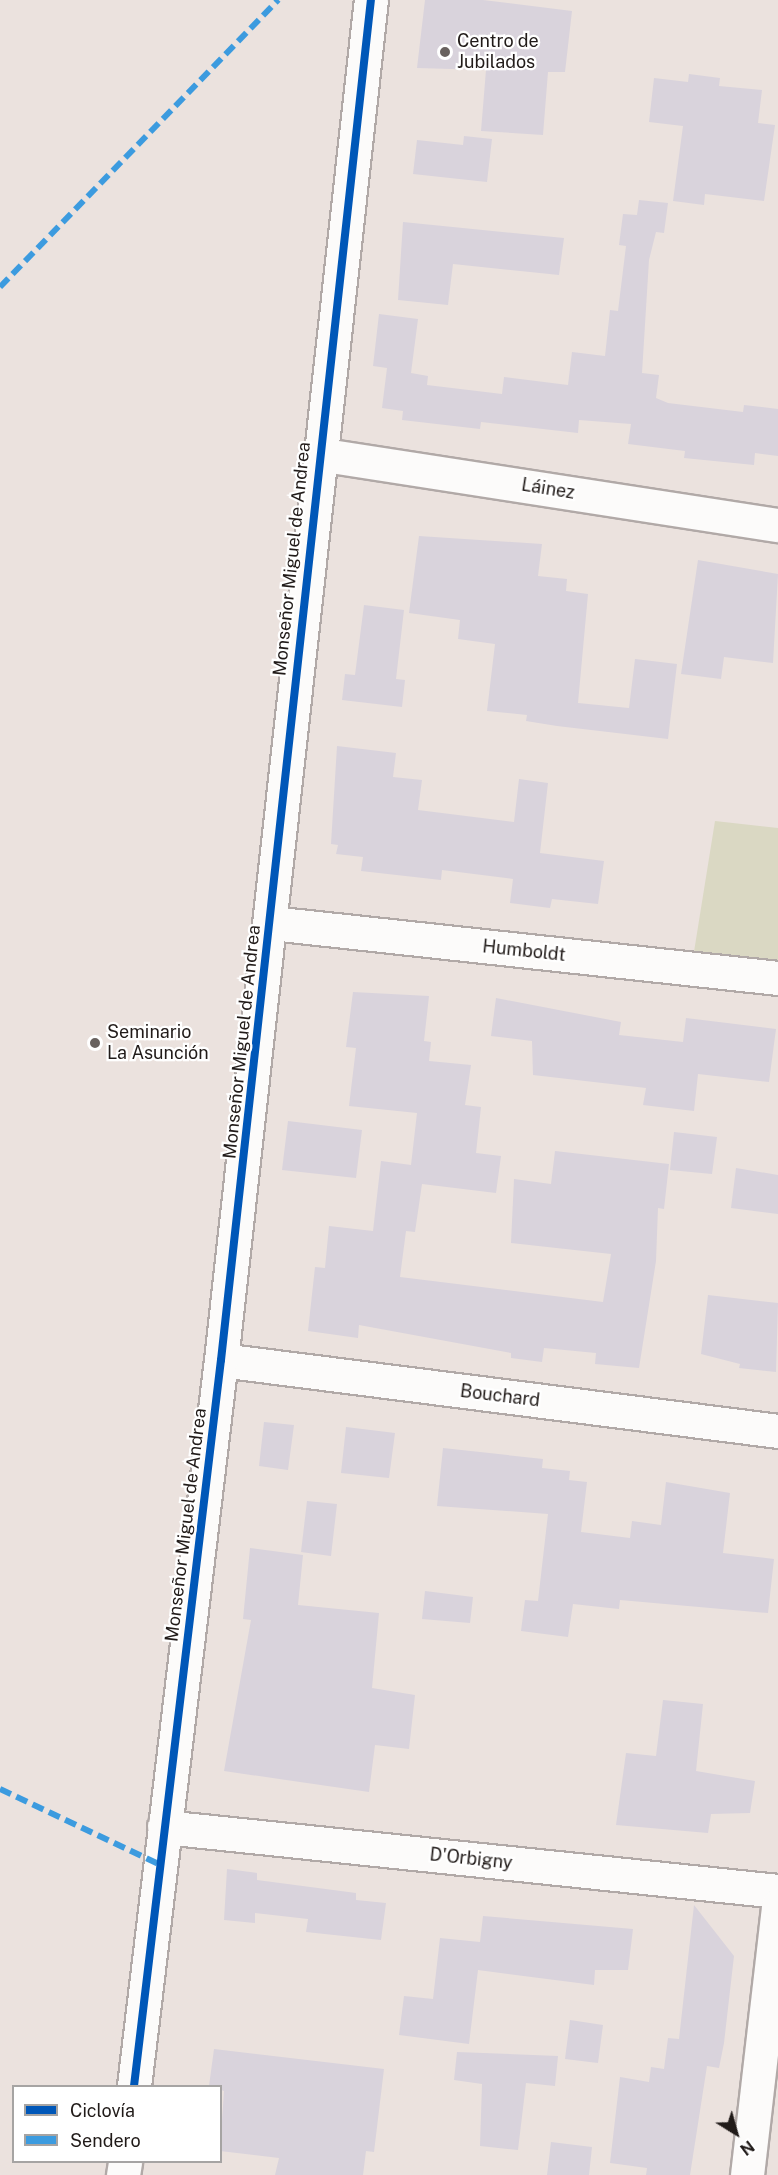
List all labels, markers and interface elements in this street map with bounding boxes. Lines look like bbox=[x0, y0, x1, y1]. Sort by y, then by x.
place label: Centro de Jubilados bbox=[457, 31, 539, 74]
marker: Centro de Jubilados bbox=[438, 45, 452, 59]
street label: Monseñor Miguel de Andrea bbox=[269, 441, 315, 677]
street label: Láinez bbox=[520, 474, 576, 504]
street label: Monseñor Miguel de Andrea bbox=[219, 924, 265, 1160]
street label: Humboldt bbox=[481, 936, 567, 966]
place label: Seminario La Asunción bbox=[107, 1022, 209, 1064]
marker: Seminario La Asunción bbox=[88, 1036, 102, 1050]
street label: Bouchard bbox=[459, 1380, 541, 1412]
street label: Monseñor Miguel de Andrea bbox=[161, 1407, 211, 1643]
street label: D'Orbigny bbox=[429, 1844, 513, 1874]
legend bbox=[12, 2085, 222, 2163]
text: Ciclovía bbox=[70, 2100, 135, 2121]
north arrow bbox=[706, 2103, 766, 2163]
text: Sendero bbox=[70, 2130, 141, 2151]
text: N bbox=[736, 2136, 758, 2159]

